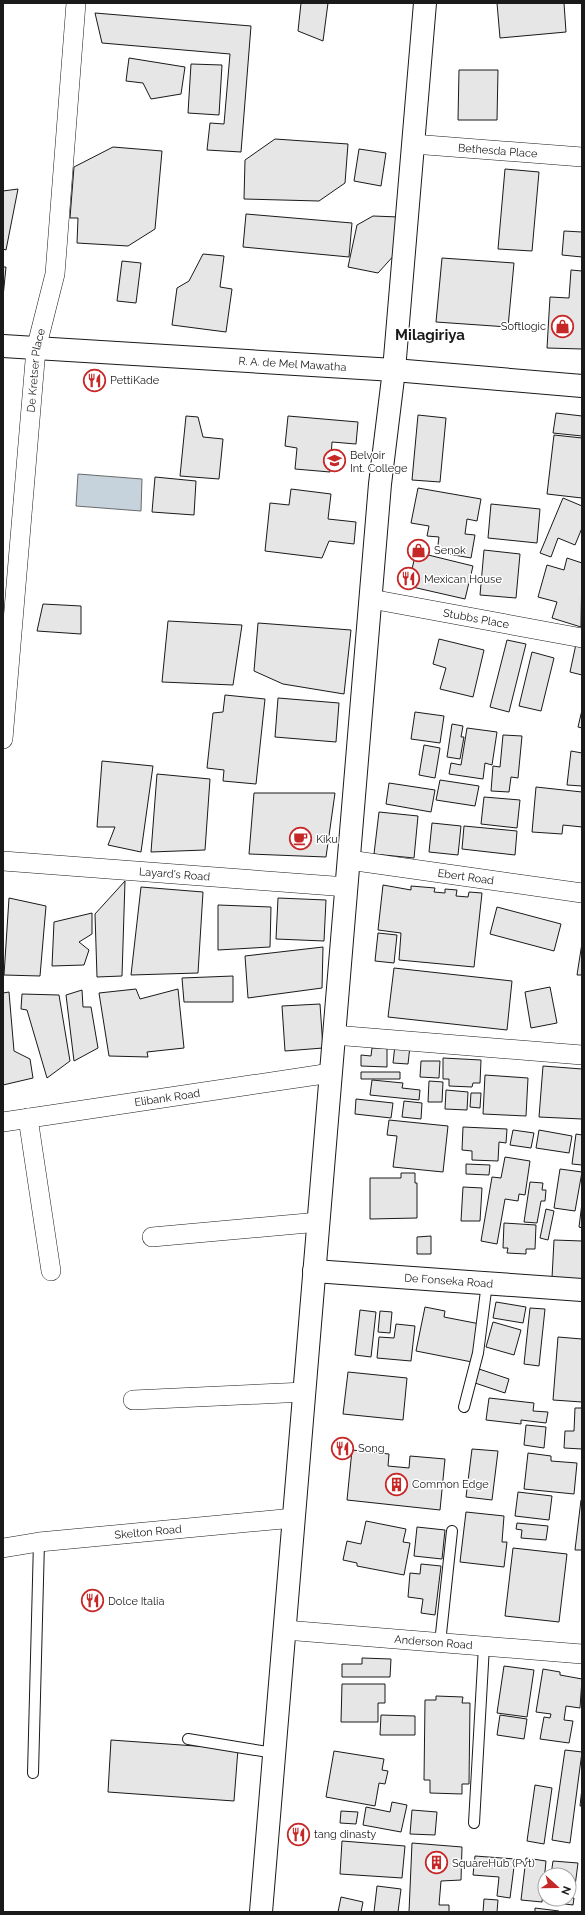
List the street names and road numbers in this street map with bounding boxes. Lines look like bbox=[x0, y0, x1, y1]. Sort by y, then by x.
street label: Bethesda Place bbox=[458, 141, 538, 160]
street label: De Kretser Place bbox=[24, 327, 48, 413]
street label: R. A. de Mel Mawatha bbox=[238, 354, 347, 374]
street label: Stubbs Place bbox=[442, 606, 511, 631]
street label: Layard's Road bbox=[138, 865, 211, 883]
street label: Ebert Road bbox=[437, 866, 495, 887]
street label: Elibank Road bbox=[133, 1086, 201, 1109]
street label: De Fonseka Road bbox=[404, 1271, 494, 1290]
street label: Skelton Road bbox=[114, 1522, 182, 1541]
street label: Anderson Road bbox=[394, 1632, 473, 1652]

